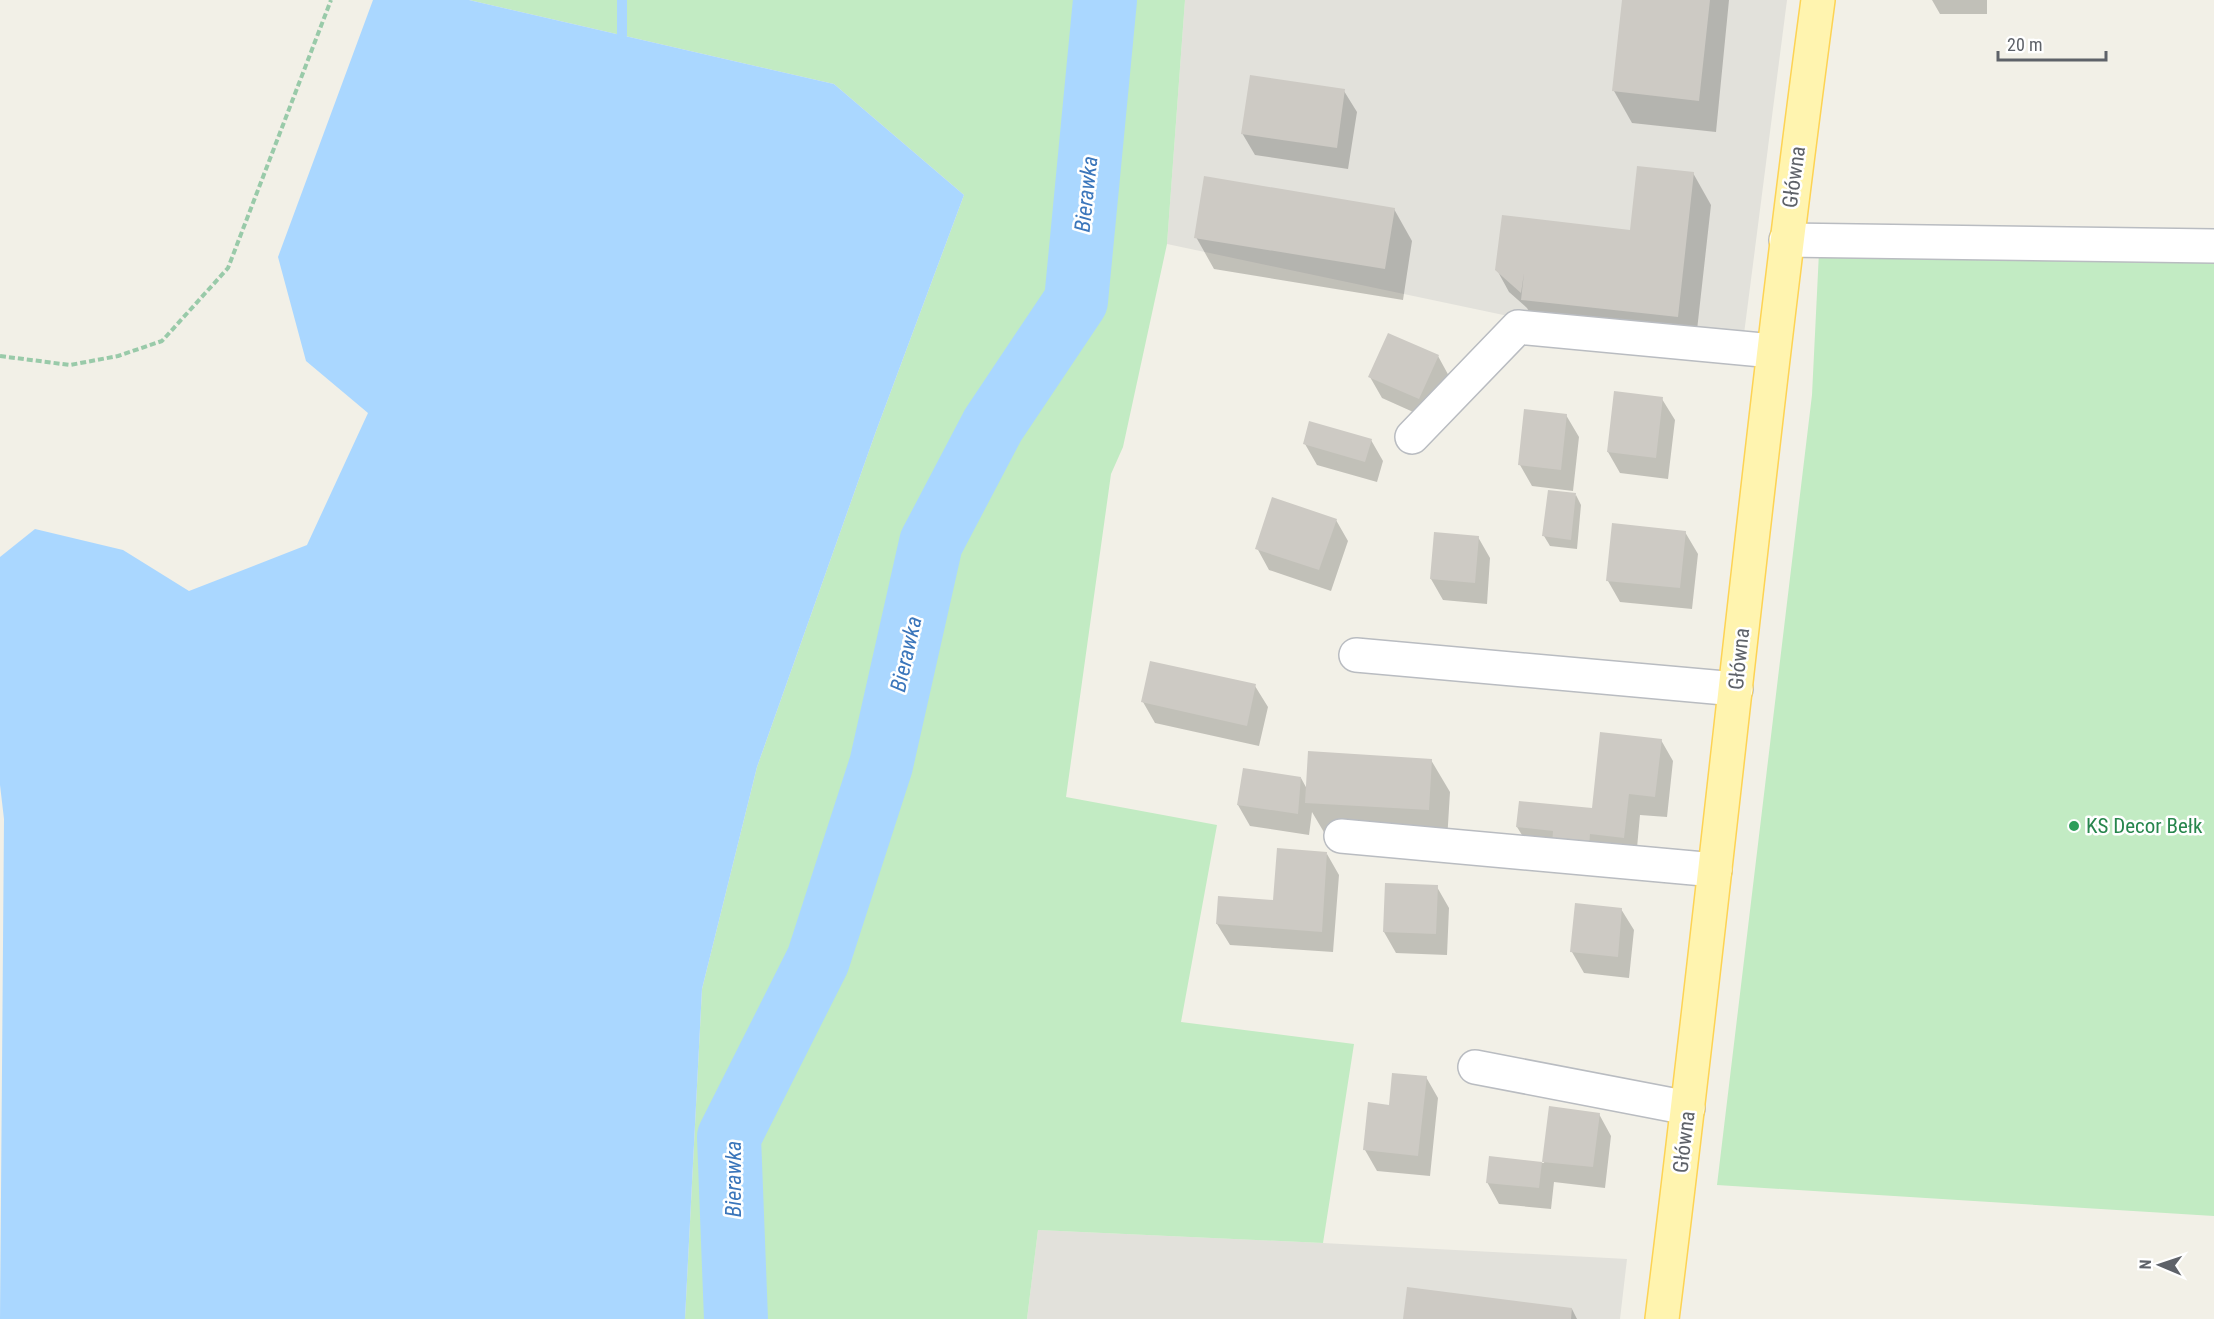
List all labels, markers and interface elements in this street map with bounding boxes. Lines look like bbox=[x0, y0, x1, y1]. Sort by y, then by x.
scale bar bbox=[1998, 24, 2106, 62]
text: 20 m bbox=[2007, 34, 2042, 55]
street label: Główna bbox=[1778, 145, 1810, 209]
water label: Bierawka bbox=[1070, 155, 1102, 233]
water label: Bierawka bbox=[885, 614, 927, 694]
street label: Główna bbox=[1724, 627, 1754, 691]
place label: KS Decor Bełk bbox=[2086, 814, 2203, 838]
marker: KS Decor Bełk bbox=[2067, 819, 2081, 833]
street label: Główna bbox=[1668, 1110, 1700, 1174]
water label: Bierawka bbox=[721, 1141, 746, 1217]
north arrow bbox=[2130, 1235, 2190, 1295]
text: N bbox=[2136, 1259, 2155, 1270]

